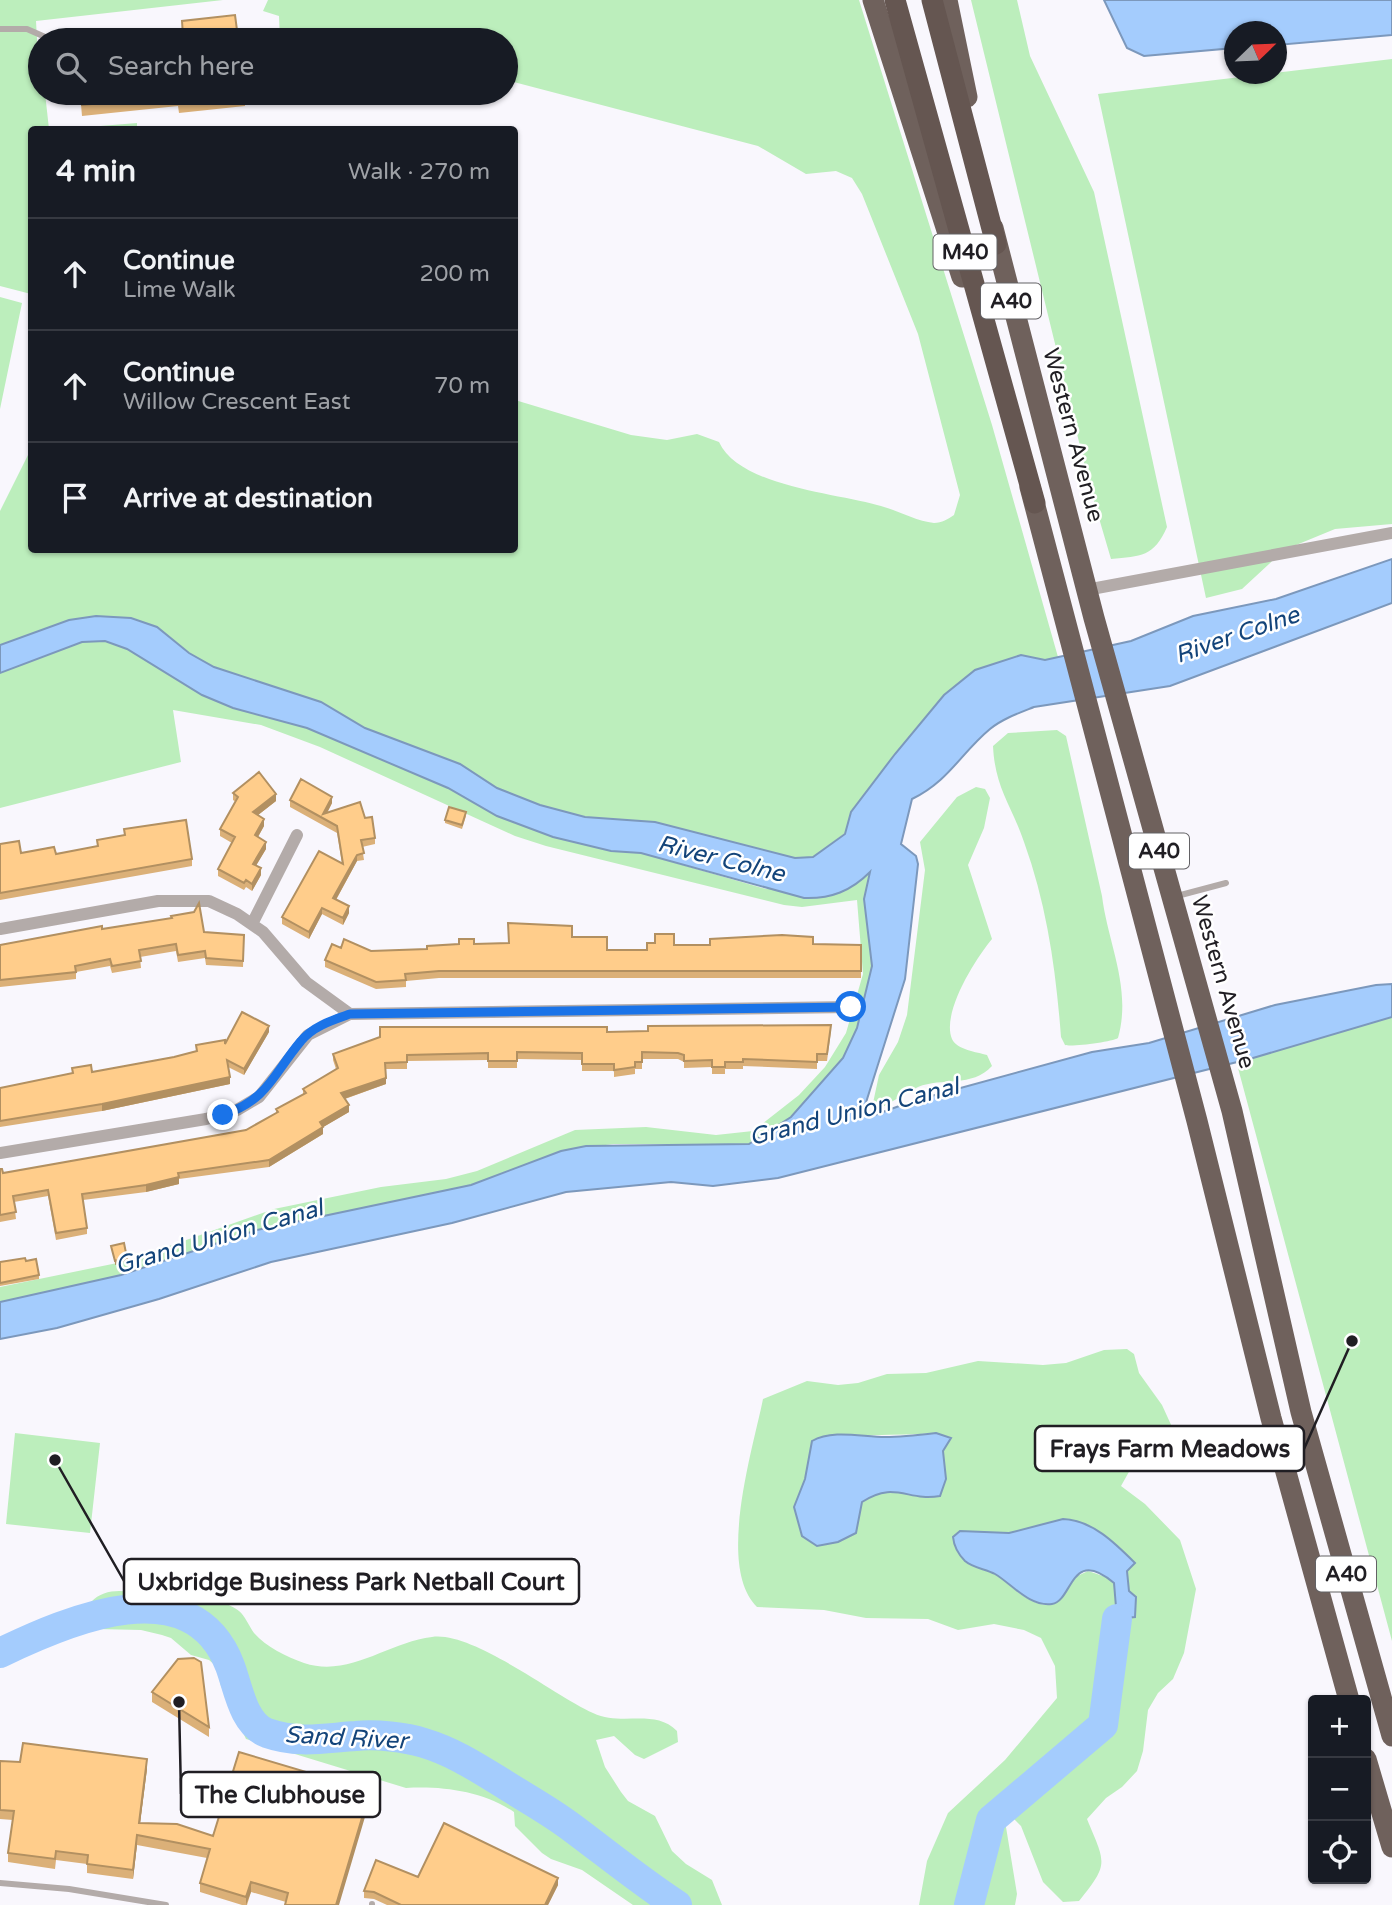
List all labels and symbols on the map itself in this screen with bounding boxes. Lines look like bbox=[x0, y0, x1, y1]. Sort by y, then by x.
north arrow bbox=[1224, 21, 1287, 84]
road number: M40 bbox=[934, 234, 996, 270]
road number: A40 bbox=[981, 284, 1041, 318]
street label: Western Avenue bbox=[1036, 345, 1110, 525]
water label: River Colne bbox=[1171, 600, 1304, 670]
water label: River Colne bbox=[655, 829, 789, 889]
road number: A40 bbox=[1129, 834, 1189, 868]
street label: Western Avenue bbox=[1185, 892, 1261, 1072]
route start bbox=[835, 991, 866, 1022]
water label: Grand Union Canal bbox=[746, 1071, 965, 1152]
route end bbox=[207, 1099, 238, 1130]
water label: Grand Union Canal bbox=[112, 1193, 329, 1281]
callout: Frays Farm Meadows bbox=[1035, 1426, 1304, 1471]
text: Frays Farm Meadows bbox=[1050, 1435, 1290, 1464]
road number: A40 bbox=[1316, 1556, 1376, 1592]
callout: Uxbridge Business Park Netball Court bbox=[124, 1559, 579, 1604]
text: Uxbridge Business Park Netball Court bbox=[137, 1568, 565, 1597]
water label: Sand River bbox=[284, 1720, 411, 1756]
callout: The Clubhouse bbox=[181, 1772, 380, 1817]
text: The Clubhouse bbox=[194, 1781, 366, 1810]

